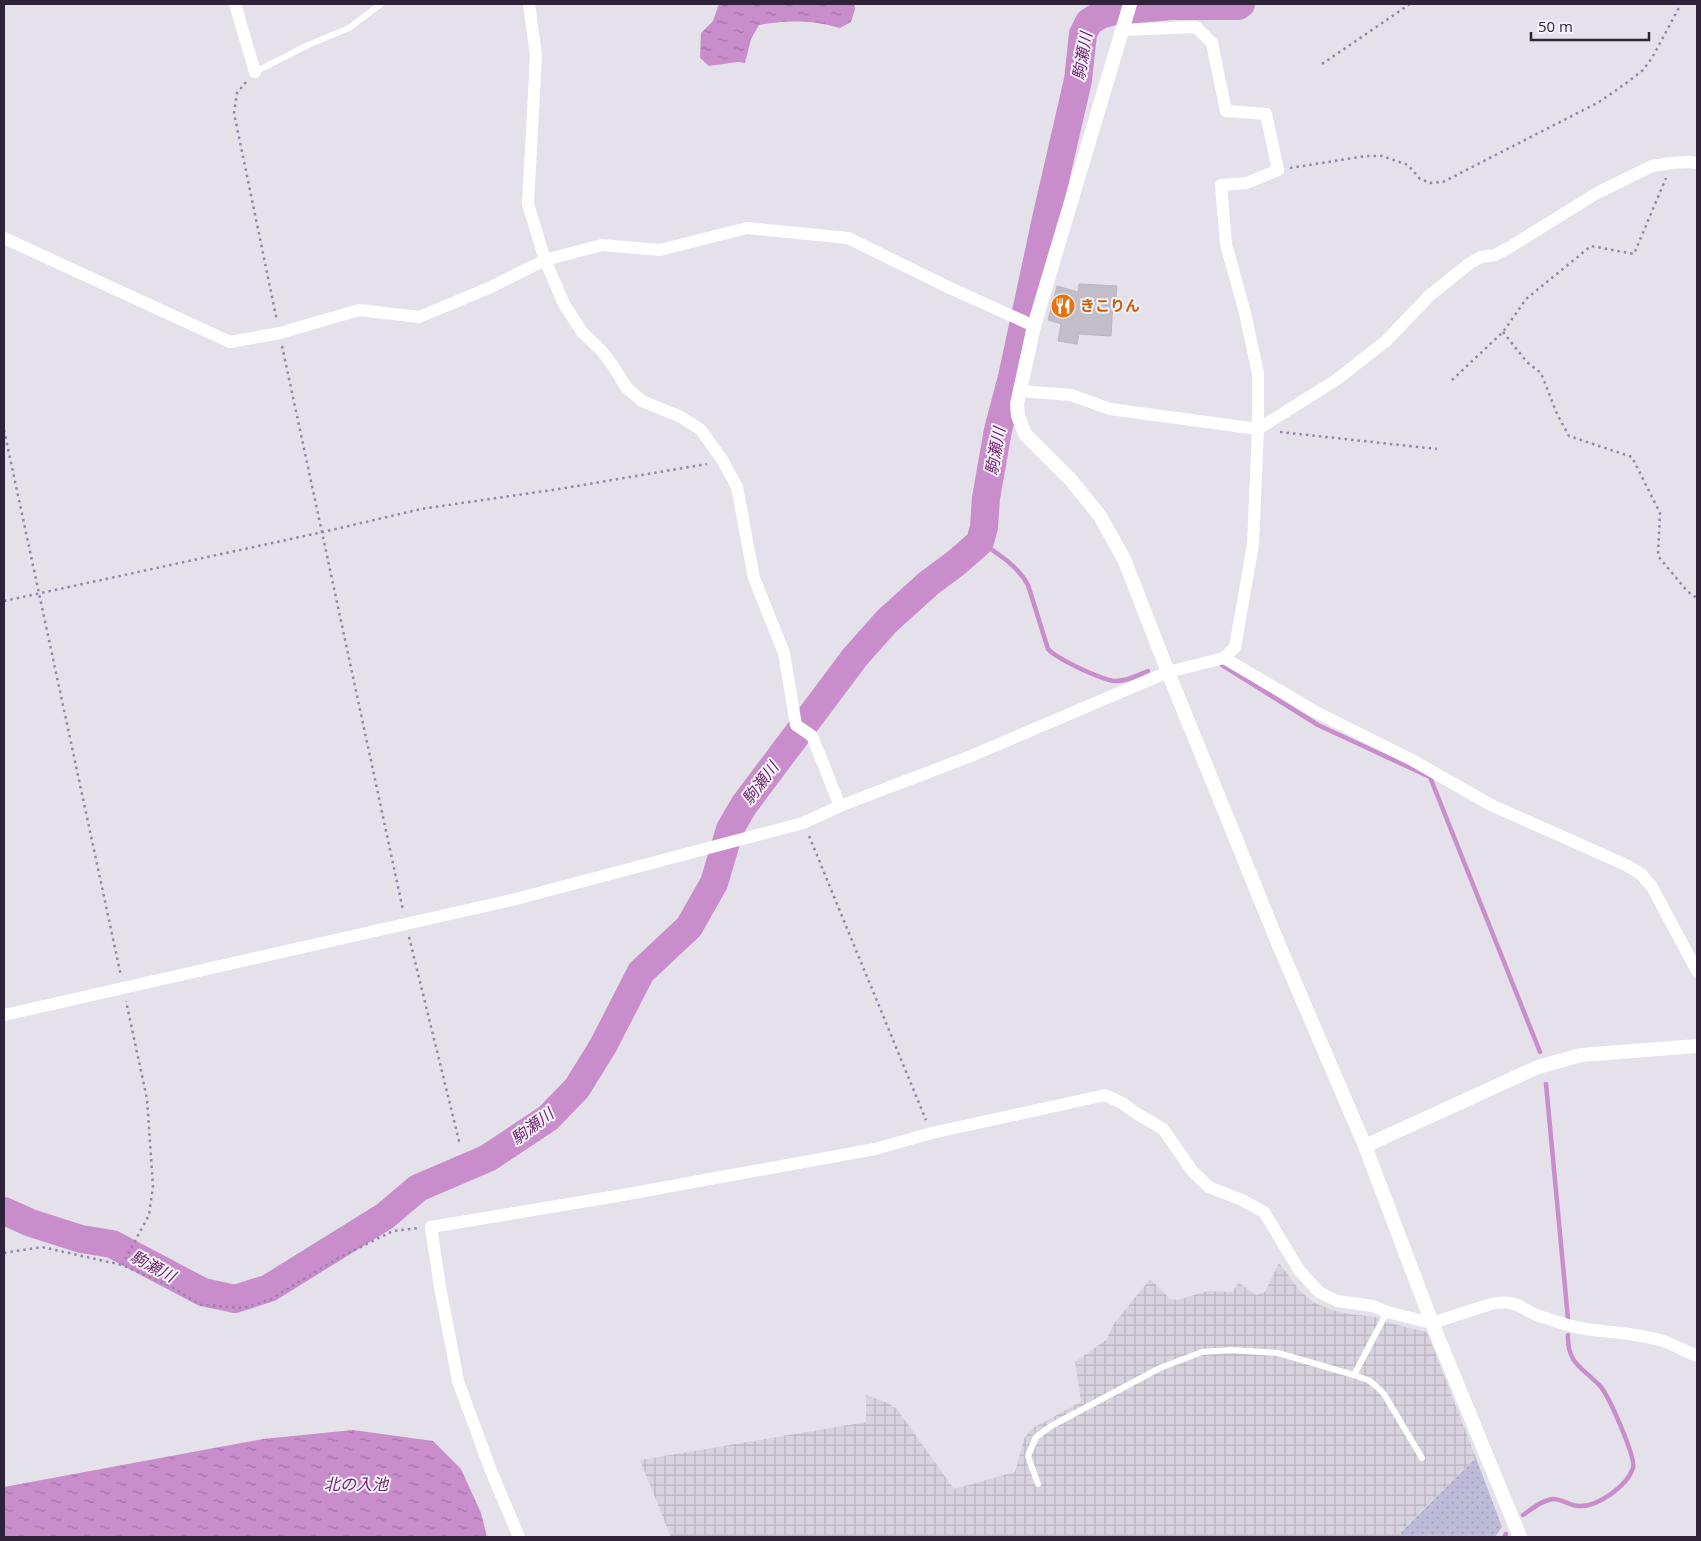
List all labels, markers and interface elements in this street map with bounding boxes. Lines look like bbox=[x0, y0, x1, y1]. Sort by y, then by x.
scale bar bbox=[1531, 10, 1648, 42]
text: 50 m bbox=[1538, 16, 1573, 36]
water label: 駒瀬川 bbox=[1067, 28, 1097, 82]
restaurant icon: きこりん bbox=[1050, 293, 1076, 319]
place label: きこりん bbox=[1080, 295, 1140, 315]
water label: 駒瀬川 bbox=[980, 423, 1010, 477]
water label: 駒瀬川 bbox=[737, 756, 784, 809]
water label: 駒瀬川 bbox=[506, 1102, 559, 1149]
water label: 駒瀬川 bbox=[127, 1245, 181, 1288]
water label: 北の入池 bbox=[324, 1473, 390, 1495]

